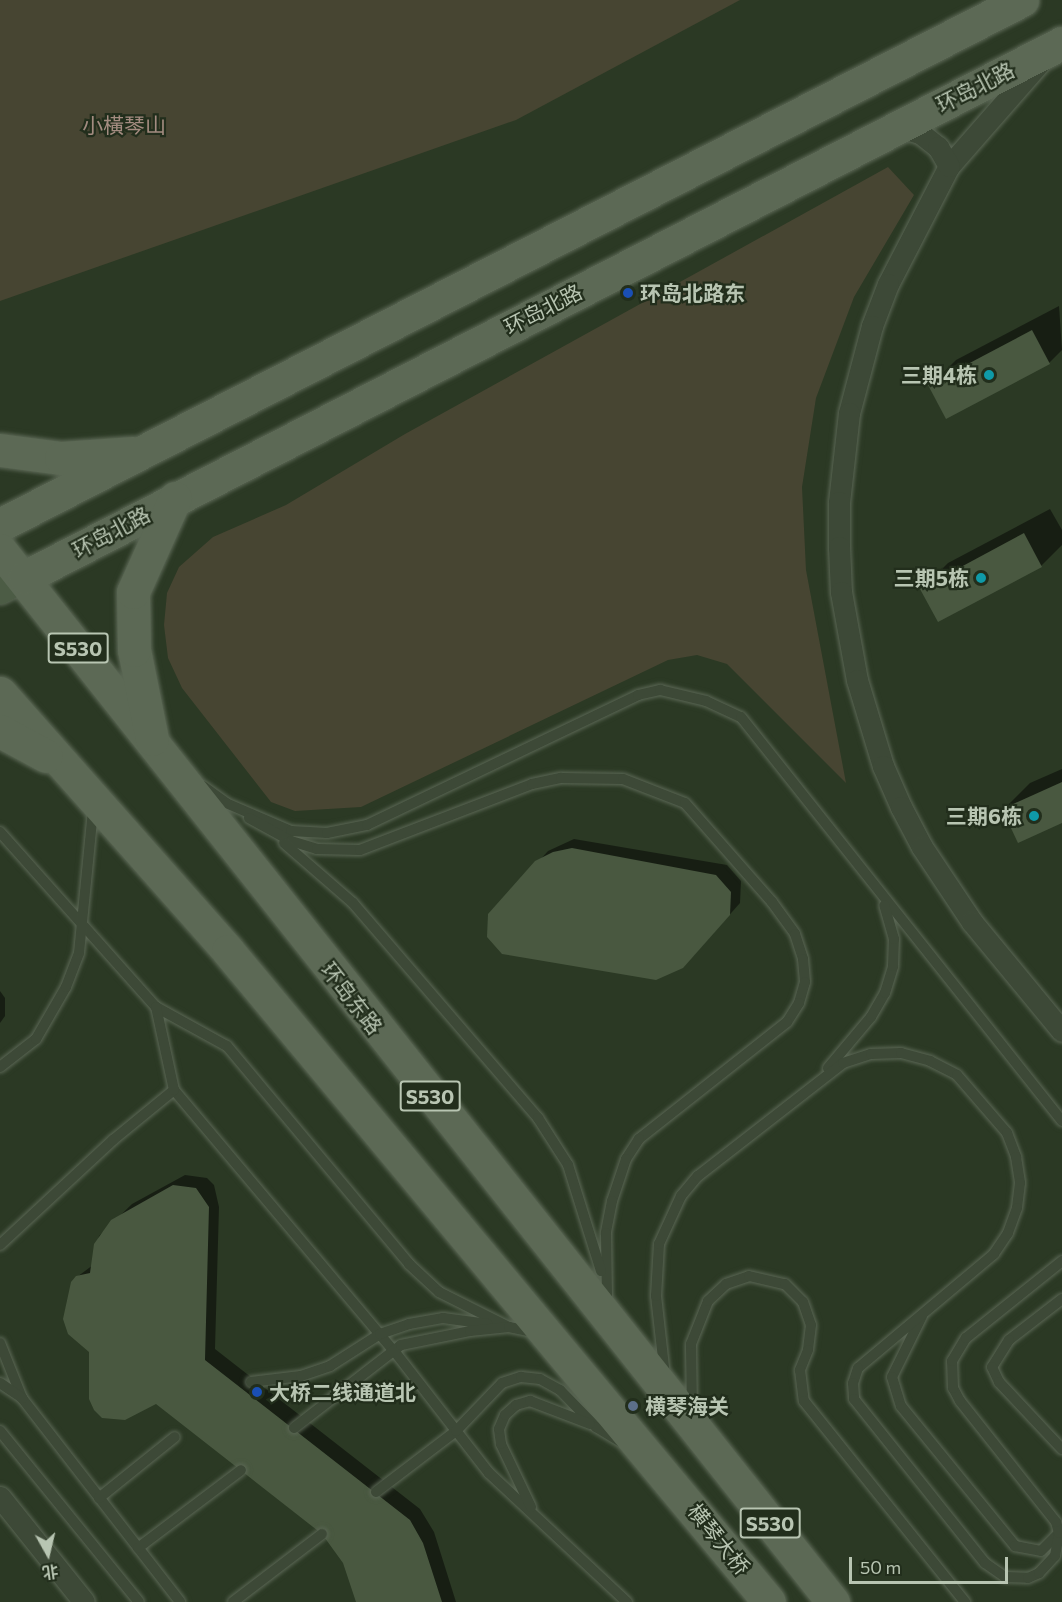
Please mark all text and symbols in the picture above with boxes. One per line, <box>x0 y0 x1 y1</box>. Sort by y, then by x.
street label: 环岛北路 <box>932 57 1018 117</box>
park label: 小橫琴山 <box>82 112 166 138</box>
street label: 环岛北路 <box>500 279 586 339</box>
place label: 环岛北路东 <box>640 280 745 306</box>
marker: 环岛北路东 <box>621 286 635 300</box>
place label: 三期4栋 <box>901 362 977 388</box>
marker: 三期4栋 <box>982 368 996 382</box>
street label: 环岛北路 <box>68 501 154 563</box>
place label: 三期5栋 <box>894 565 969 591</box>
marker: 三期5栋 <box>974 571 988 585</box>
road number: S530 <box>46 631 110 665</box>
place label: 三期6栋 <box>946 803 1022 829</box>
marker: 三期6栋 <box>1027 809 1041 823</box>
street label: 环岛东路 <box>316 957 388 1039</box>
road number: S530 <box>398 1079 462 1113</box>
place label: 大桥二线通道北 <box>269 1379 416 1405</box>
marker: 大桥二线通道北 <box>250 1385 264 1399</box>
place label: 横琴海关 <box>645 1393 729 1419</box>
marker: 横琴海关 <box>626 1399 640 1413</box>
street label: 横琴大桥 <box>683 1498 755 1580</box>
road number: S530 <box>738 1506 802 1540</box>
north arrow <box>18 1524 78 1584</box>
scale bar <box>852 1545 1011 1583</box>
text: 50 m <box>860 1556 901 1578</box>
text: 北 <box>41 1562 60 1583</box>

